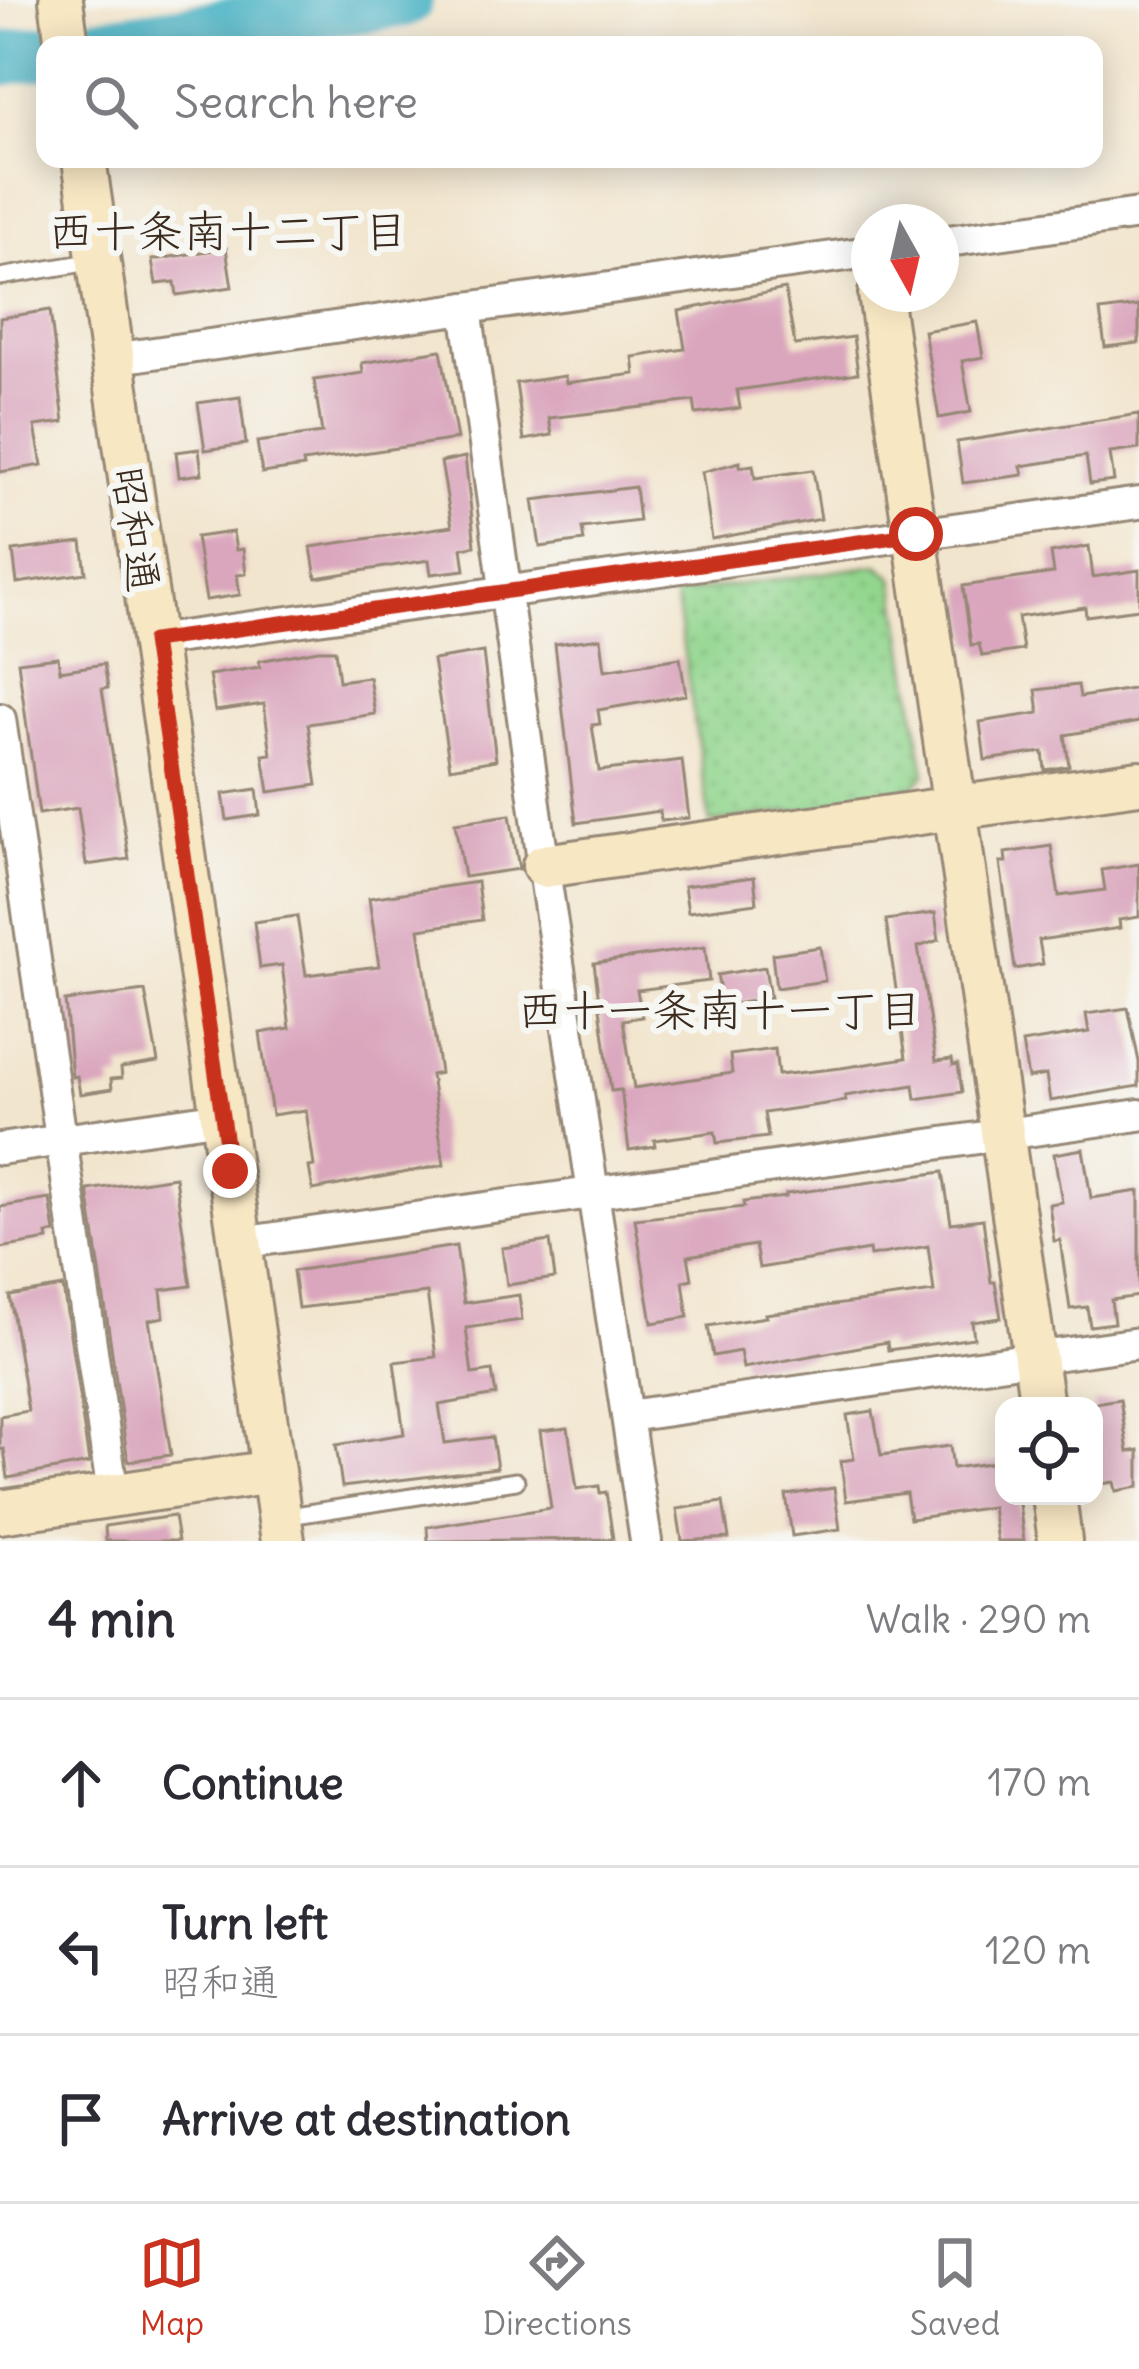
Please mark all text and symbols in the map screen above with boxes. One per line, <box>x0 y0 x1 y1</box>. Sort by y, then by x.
search box <box>36 36 1103 168</box>
icon: search <box>78 69 144 135</box>
text: Search here <box>174 74 418 130</box>
district label: 西十条南十二丁目 <box>48 203 408 259</box>
north arrow <box>851 204 959 312</box>
street label: 昭和通 <box>101 463 171 595</box>
route start <box>889 507 943 561</box>
district label: 西十一条南十一丁目 <box>517 982 923 1038</box>
route end <box>203 1144 257 1198</box>
map controls <box>995 1397 1103 1505</box>
button: locate <box>995 1397 1103 1505</box>
text: 4 min <box>48 1587 175 1651</box>
text: Walk · 290 m <box>866 1595 1091 1644</box>
icon: ahead <box>48 1750 114 1816</box>
text: Continue <box>162 1755 344 1811</box>
text: 170 m <box>987 1758 1091 1807</box>
text: Turn left <box>162 1895 328 1951</box>
icon: left <box>48 1918 114 1984</box>
text: 120 m <box>985 1926 1091 1975</box>
text: 昭和通 <box>162 1958 279 2007</box>
icon: arrive <box>48 2086 114 2152</box>
text: Arrive at destination <box>162 2091 571 2147</box>
tab: Map <box>139 2230 205 2344</box>
tab: Directions <box>483 2230 632 2344</box>
tab: Saved <box>910 2230 1000 2344</box>

